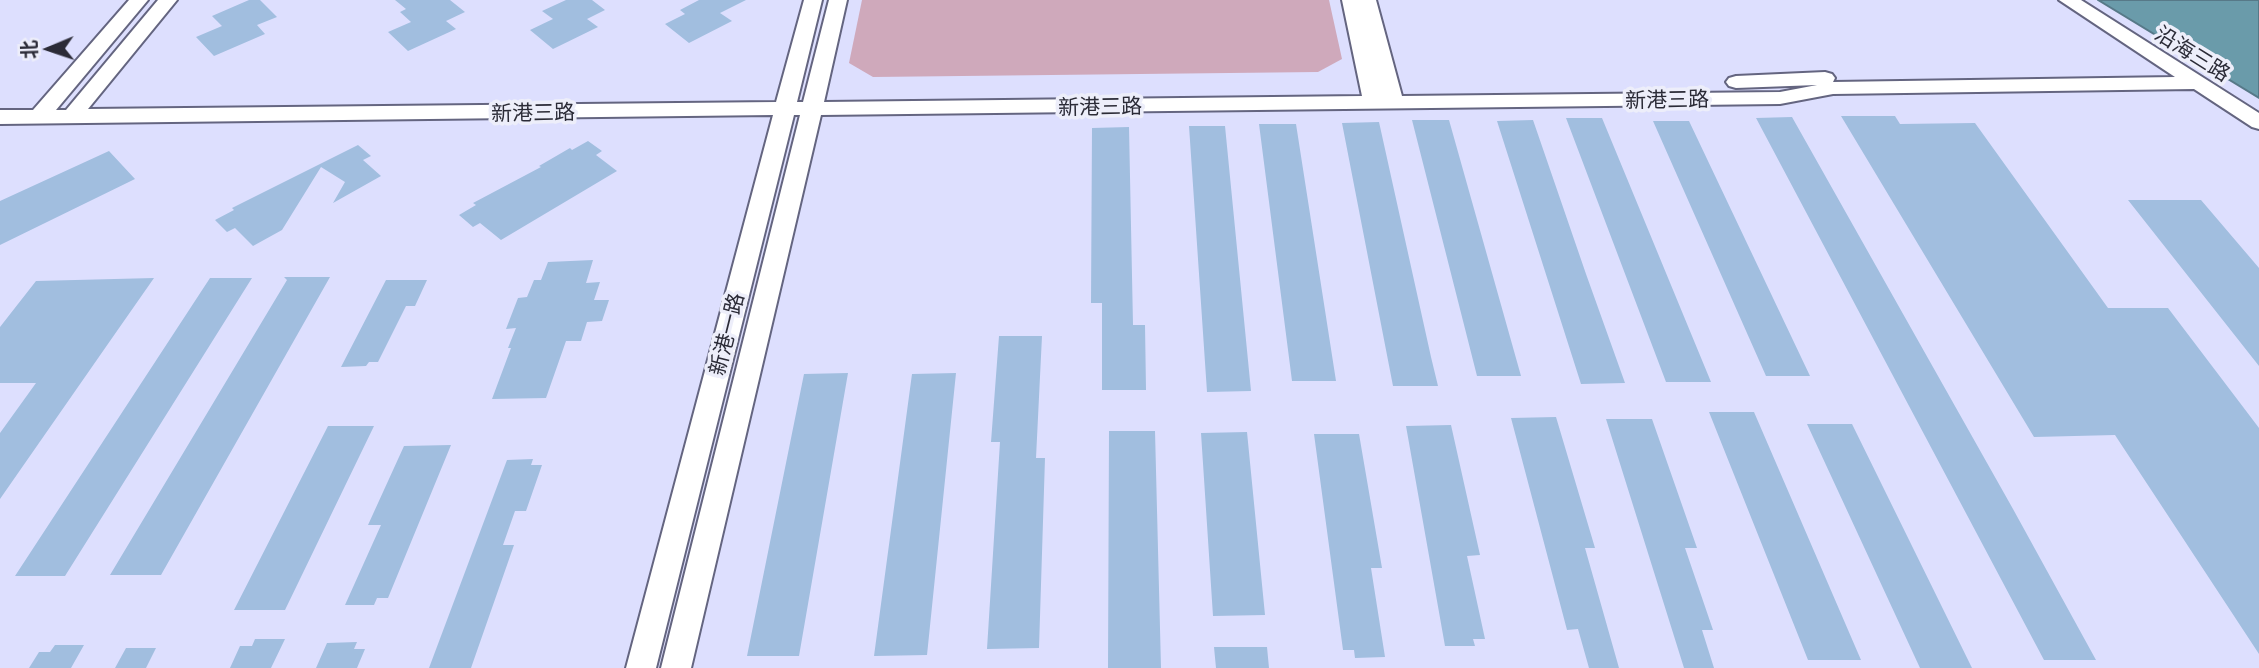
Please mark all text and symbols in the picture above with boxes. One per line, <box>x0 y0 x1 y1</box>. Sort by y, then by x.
north arrow <box>14 14 84 84</box>
street label: 沿海三路 <box>2151 20 2235 86</box>
text: 北 <box>14 40 41 60</box>
street label: 新港三路 <box>1625 86 1709 112</box>
street label: 新港三路 <box>1058 93 1142 119</box>
street label: 新港三路 <box>491 99 575 125</box>
street label: 新港一路 <box>704 290 748 378</box>

